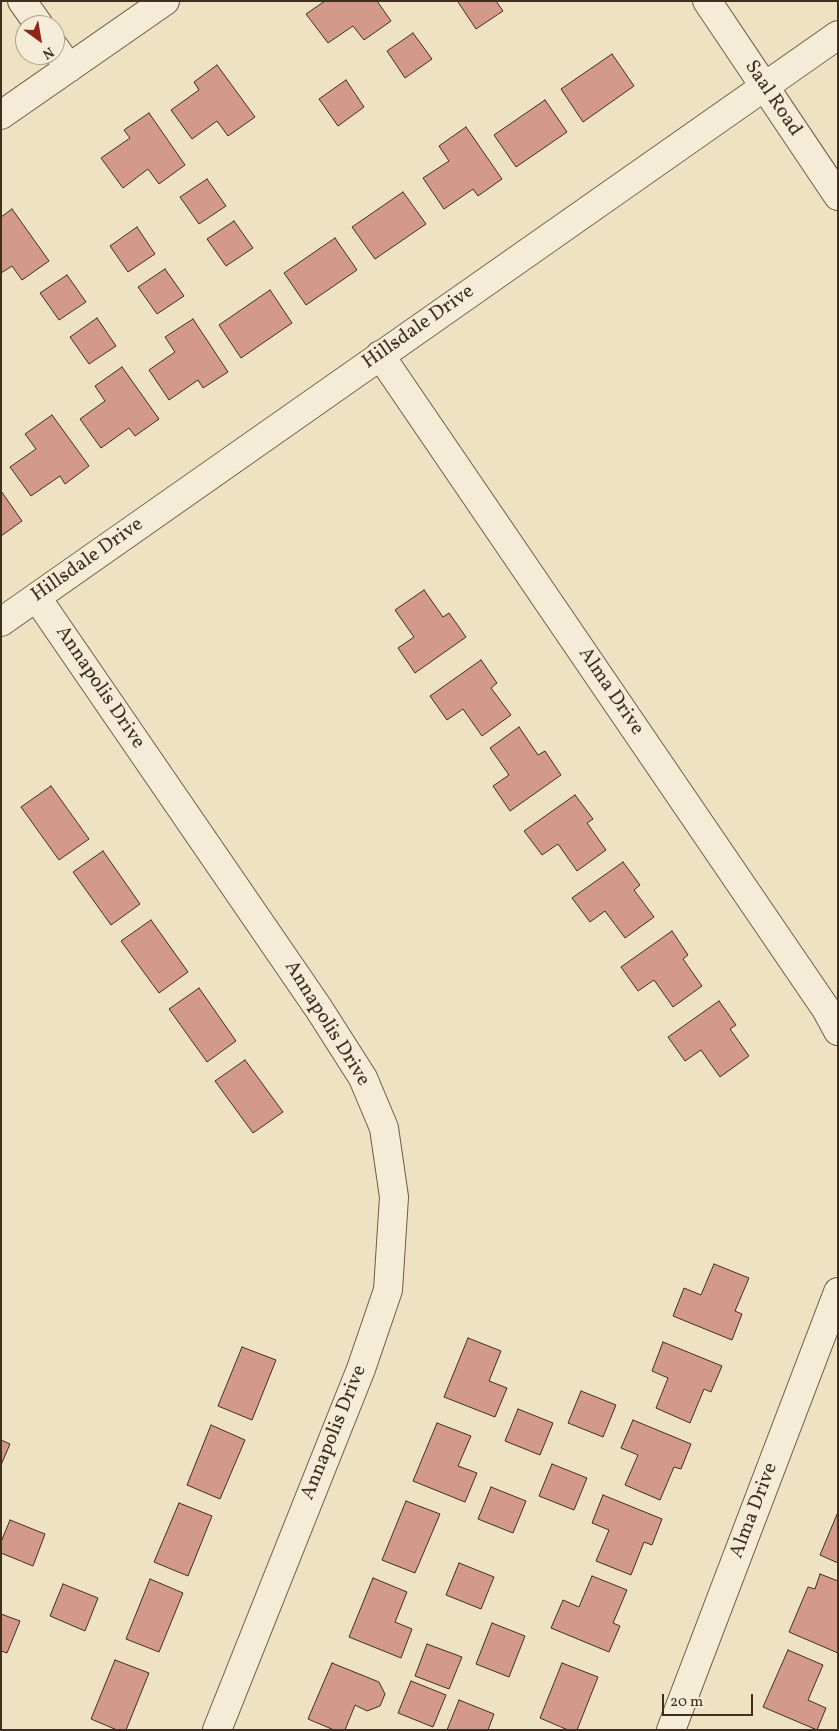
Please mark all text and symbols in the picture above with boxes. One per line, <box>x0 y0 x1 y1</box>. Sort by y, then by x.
north arrow <box>15 15 65 65</box>
text: N <box>38 42 57 63</box>
street label: Saal Road <box>738 57 806 141</box>
street label: Hillsdale Drive <box>358 281 480 375</box>
street label: Hillsdale Drive <box>27 514 149 608</box>
street label: Annapolis Drive <box>49 622 149 754</box>
street label: Alma Drive <box>572 644 648 740</box>
street label: Annapolis Drive <box>278 957 374 1091</box>
street label: Annapolis Drive <box>297 1362 373 1504</box>
street label: Alma Drive <box>726 1460 784 1562</box>
scale bar <box>664 1684 755 1716</box>
text: 20 m <box>670 1692 703 1713</box>

